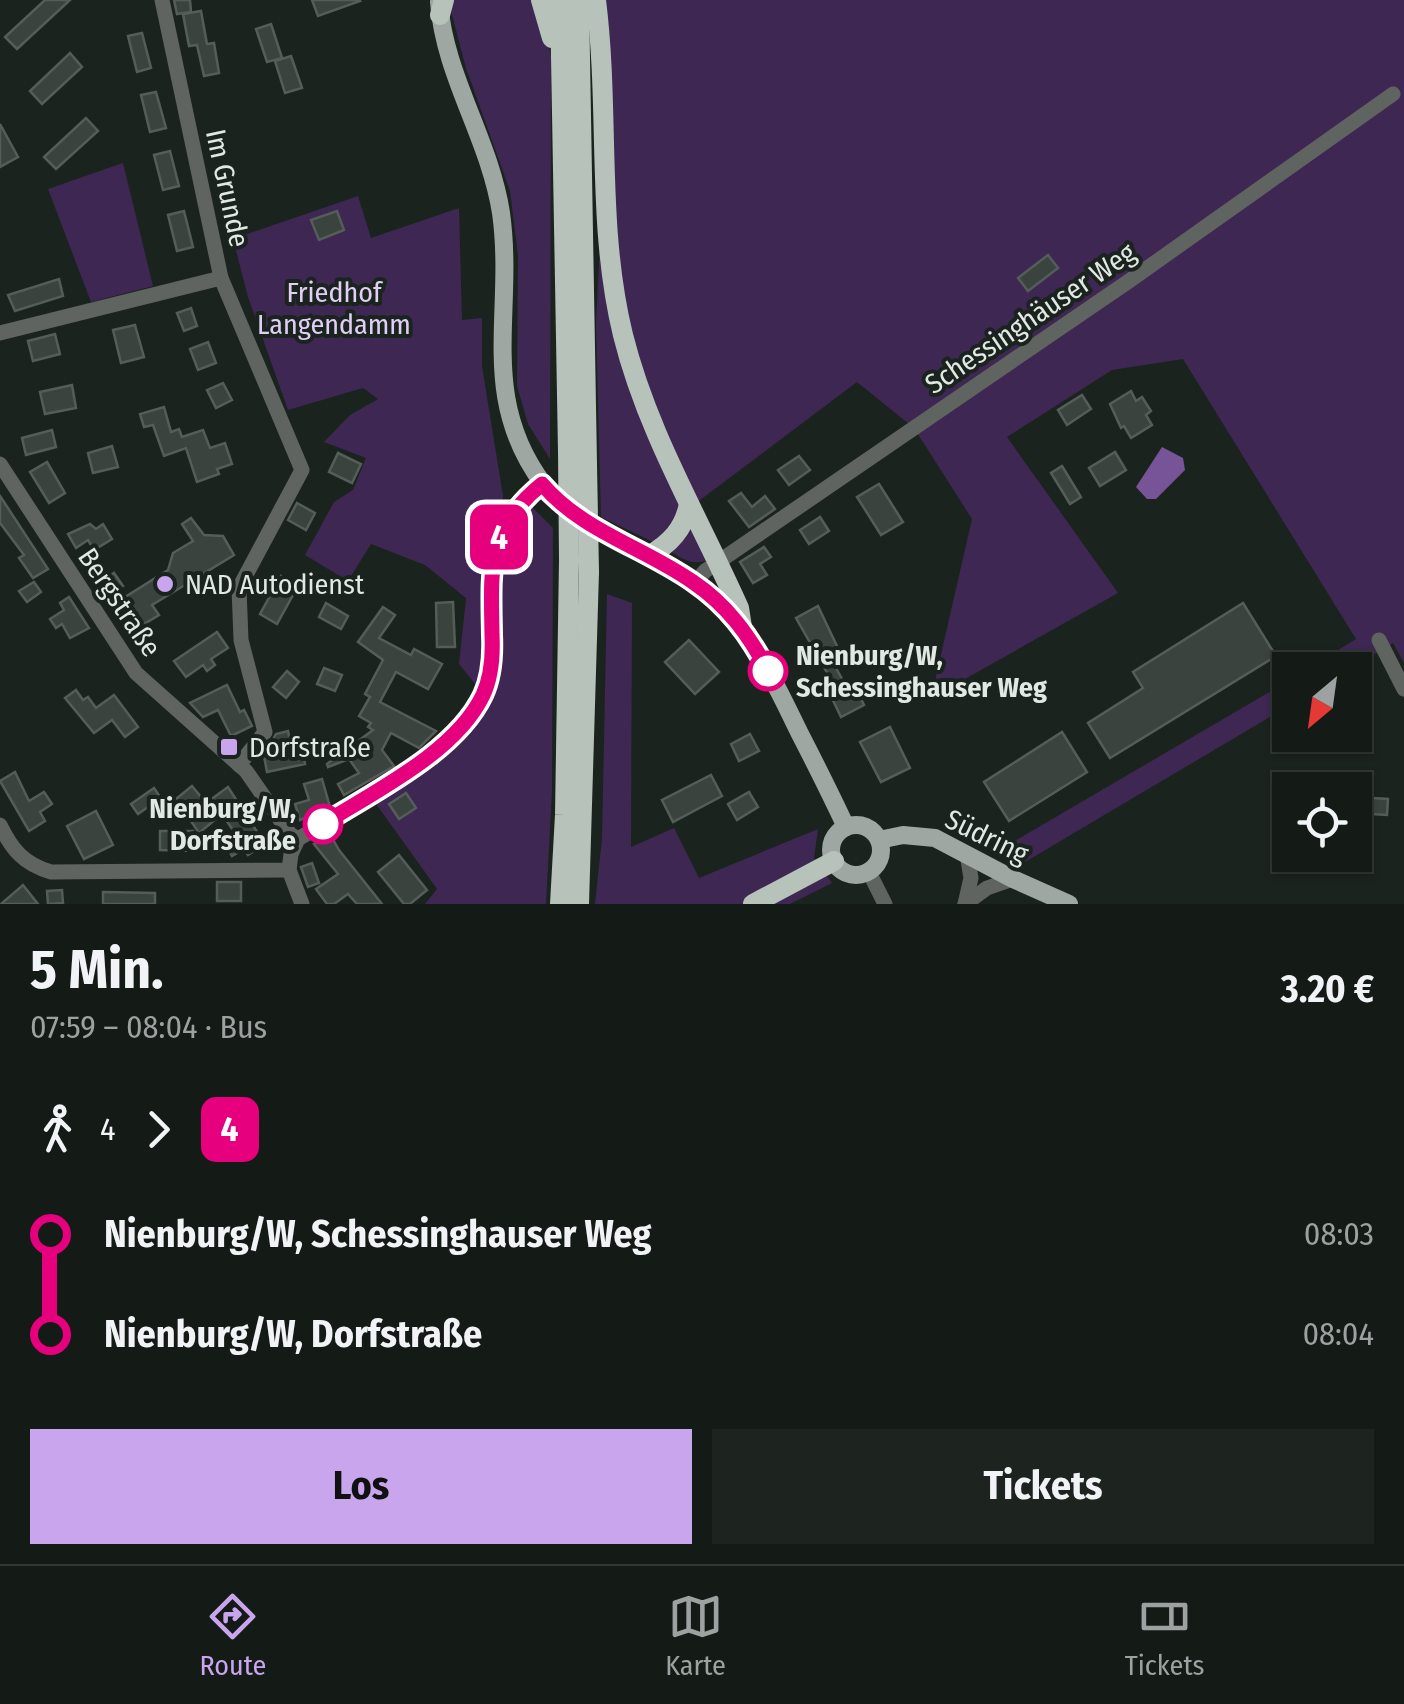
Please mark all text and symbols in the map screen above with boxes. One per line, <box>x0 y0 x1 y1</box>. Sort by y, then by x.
street label: Im Grunde <box>199 126 256 250</box>
street label: Schessinghäuser Weg <box>919 235 1142 401</box>
park label: Friedhof Langendamm <box>257 276 411 341</box>
line badge: 4 <box>466 504 532 570</box>
text: 4 <box>490 516 508 558</box>
street label: Bergstraße <box>71 542 168 663</box>
place label: NAD Autodienst <box>185 568 365 601</box>
marker: NAD Autodienst <box>154 573 176 595</box>
place label: Nienburg/W, Schessinghauser Weg <box>796 639 1047 704</box>
marker: Nienburg/W, Schessinghauser Weg <box>749 652 787 690</box>
north arrow <box>1272 652 1372 752</box>
map controls <box>1272 652 1372 872</box>
place label: Dorfstraße <box>249 731 371 764</box>
marker: Dorfstraße <box>218 736 240 758</box>
button: locate <box>1272 772 1372 872</box>
place label: Nienburg/W, Dorfstraße <box>149 792 296 857</box>
street label: Südring <box>940 802 1034 871</box>
marker: Nienburg/W, Dorfstraße <box>304 805 342 843</box>
text: 5 Min. <box>30 937 164 1003</box>
text: 3.20 € <box>1281 966 1374 1012</box>
text: 07:59 – 08:04 · Bus <box>30 1008 267 1046</box>
icon: walk <box>30 1102 85 1157</box>
icon: forward <box>131 1102 186 1157</box>
text: 4 <box>221 1108 239 1150</box>
text: 4 <box>100 1110 116 1148</box>
text: Nienburg/W, Schessinghauser Weg <box>104 1211 652 1257</box>
text: 08:03 <box>1304 1215 1374 1253</box>
text: Nienburg/W, Dorfstraße <box>104 1311 482 1357</box>
text: 08:04 <box>1302 1315 1374 1353</box>
button: Los <box>30 1429 692 1544</box>
button: Tickets <box>712 1429 1374 1544</box>
tab: Route <box>199 1589 266 1682</box>
tab: Karte <box>665 1589 726 1682</box>
tab: Tickets <box>1125 1589 1205 1682</box>

